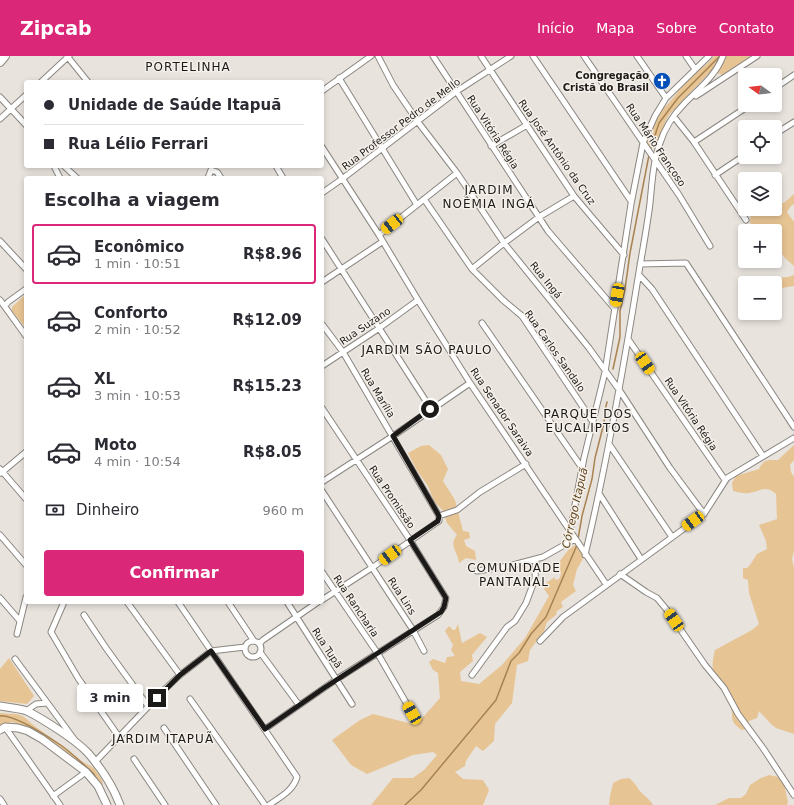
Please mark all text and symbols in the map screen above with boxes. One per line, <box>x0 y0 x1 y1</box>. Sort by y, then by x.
text: Zipcab <box>20 17 92 39</box>
text: Início <box>537 20 574 36</box>
text: Mapa <box>596 20 634 36</box>
text: Sobre <box>656 20 697 36</box>
text: Contato <box>719 20 774 36</box>
district label: PORTELINHA <box>145 60 231 74</box>
north arrow <box>738 68 782 112</box>
map controls <box>738 68 782 320</box>
place label: Congregação Cristã do Brasil <box>563 70 649 93</box>
church icon: Congregação Cristã do Brasil <box>652 71 672 91</box>
street label: Rua Professor Pedro de Mello <box>340 76 462 172</box>
street label: Rua Vitória Régia <box>465 93 521 171</box>
text: Unidade de Saúde Itapuã <box>68 96 281 114</box>
street label: Rua José Antônio da Cruz <box>516 97 598 207</box>
street label: Rua Mário Françoso <box>624 101 688 189</box>
button: locate <box>738 120 782 164</box>
text: Rua Lélio Ferrari <box>68 135 208 153</box>
button: layers <box>738 172 782 216</box>
district label: JARDIM NOÊMIA INGÁ <box>443 183 535 211</box>
text: Escolha a viagem <box>44 189 220 210</box>
car <box>379 212 405 236</box>
button: + <box>738 224 782 268</box>
icon: car <box>46 236 82 272</box>
text: Econômico <box>94 238 184 256</box>
text: R$8.96 <box>243 245 302 263</box>
text: 1 min · 10:51 <box>94 256 181 271</box>
street label: Rua Ingá <box>528 259 564 301</box>
button: − <box>738 276 782 320</box>
car <box>609 282 625 308</box>
icon: car <box>46 302 82 338</box>
text: Conforto <box>94 304 168 322</box>
street label: Rua Suzano <box>338 305 392 347</box>
street label: Rua Carlos Sandalo <box>523 308 587 394</box>
text: R$12.09 <box>233 311 302 329</box>
text: 2 min · 10:52 <box>94 322 181 337</box>
district label: JARDIM SÃO PAULO <box>360 342 493 357</box>
car <box>633 350 657 376</box>
street label: Rua Marília <box>359 366 397 420</box>
street label: Rua Senador Saraiva <box>468 366 536 458</box>
icon: car <box>46 368 82 404</box>
text: XL <box>94 370 115 388</box>
street label: Rua Vitória Régia <box>662 375 720 453</box>
text: R$15.23 <box>233 377 302 395</box>
text: 3 min · 10:53 <box>94 388 181 403</box>
route start <box>421 400 439 418</box>
district label: PARQUE DOS EUCALIPTOS <box>544 407 632 435</box>
icon: car <box>46 434 82 470</box>
text: Moto <box>94 436 137 454</box>
text: R$8.05 <box>243 443 302 461</box>
text: 4 min · 10:54 <box>94 454 181 469</box>
street label: Rua Promissão <box>367 464 417 530</box>
water label: Córrego Itapuã <box>559 466 591 550</box>
icon: cash <box>44 499 66 521</box>
text: Dinheiro <box>76 501 139 519</box>
text: 960 m <box>262 503 304 518</box>
car <box>680 509 706 533</box>
car <box>377 543 403 567</box>
button: Confirmar <box>44 550 304 596</box>
district label: COMUNIDADE PANTANAL <box>467 561 561 589</box>
street label: Rua Rancharia <box>331 573 381 639</box>
street label: Rua Lins <box>386 575 418 617</box>
car <box>662 607 686 633</box>
street label: Rua Tupã <box>310 626 344 670</box>
callout: 3 min <box>77 684 143 712</box>
route end <box>148 689 166 707</box>
text: 3 min <box>90 690 130 705</box>
car <box>401 700 423 726</box>
district label: JARDIM ITAPUÃ <box>111 731 214 746</box>

